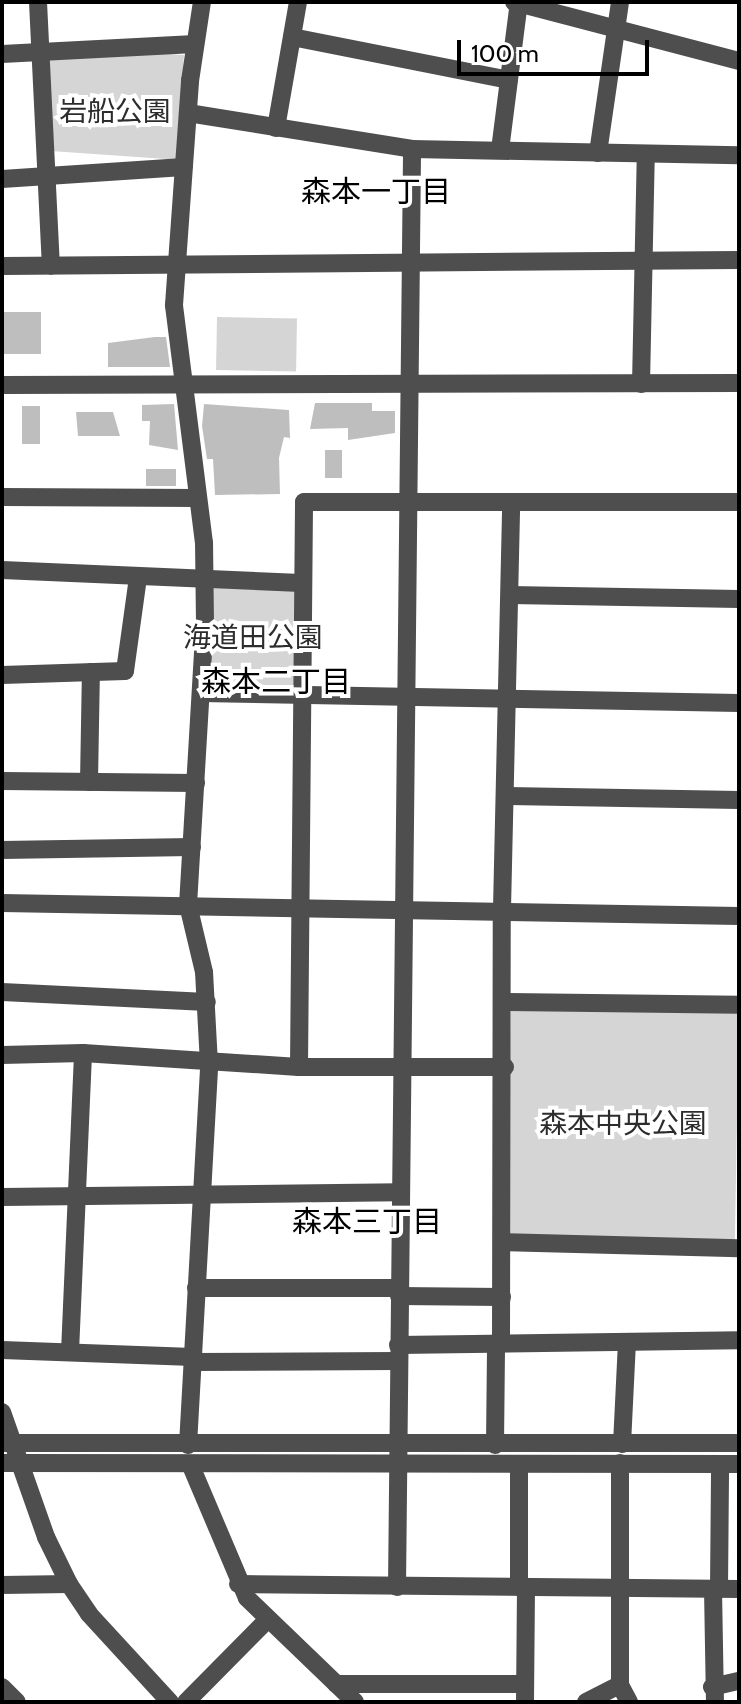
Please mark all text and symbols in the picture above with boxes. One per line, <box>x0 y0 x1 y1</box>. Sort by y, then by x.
scale bar <box>461 24 653 74</box>
text: 100 m <box>471 39 539 68</box>
park label: 岩船公園 <box>59 94 171 128</box>
district label: 森本一丁目 <box>301 174 451 210</box>
park label: 海道田公園 <box>183 620 323 654</box>
district label: 森本二丁目 <box>201 664 351 700</box>
park label: 森本中央公園 <box>539 1106 707 1140</box>
district label: 森本三丁目 <box>292 1204 442 1240</box>

